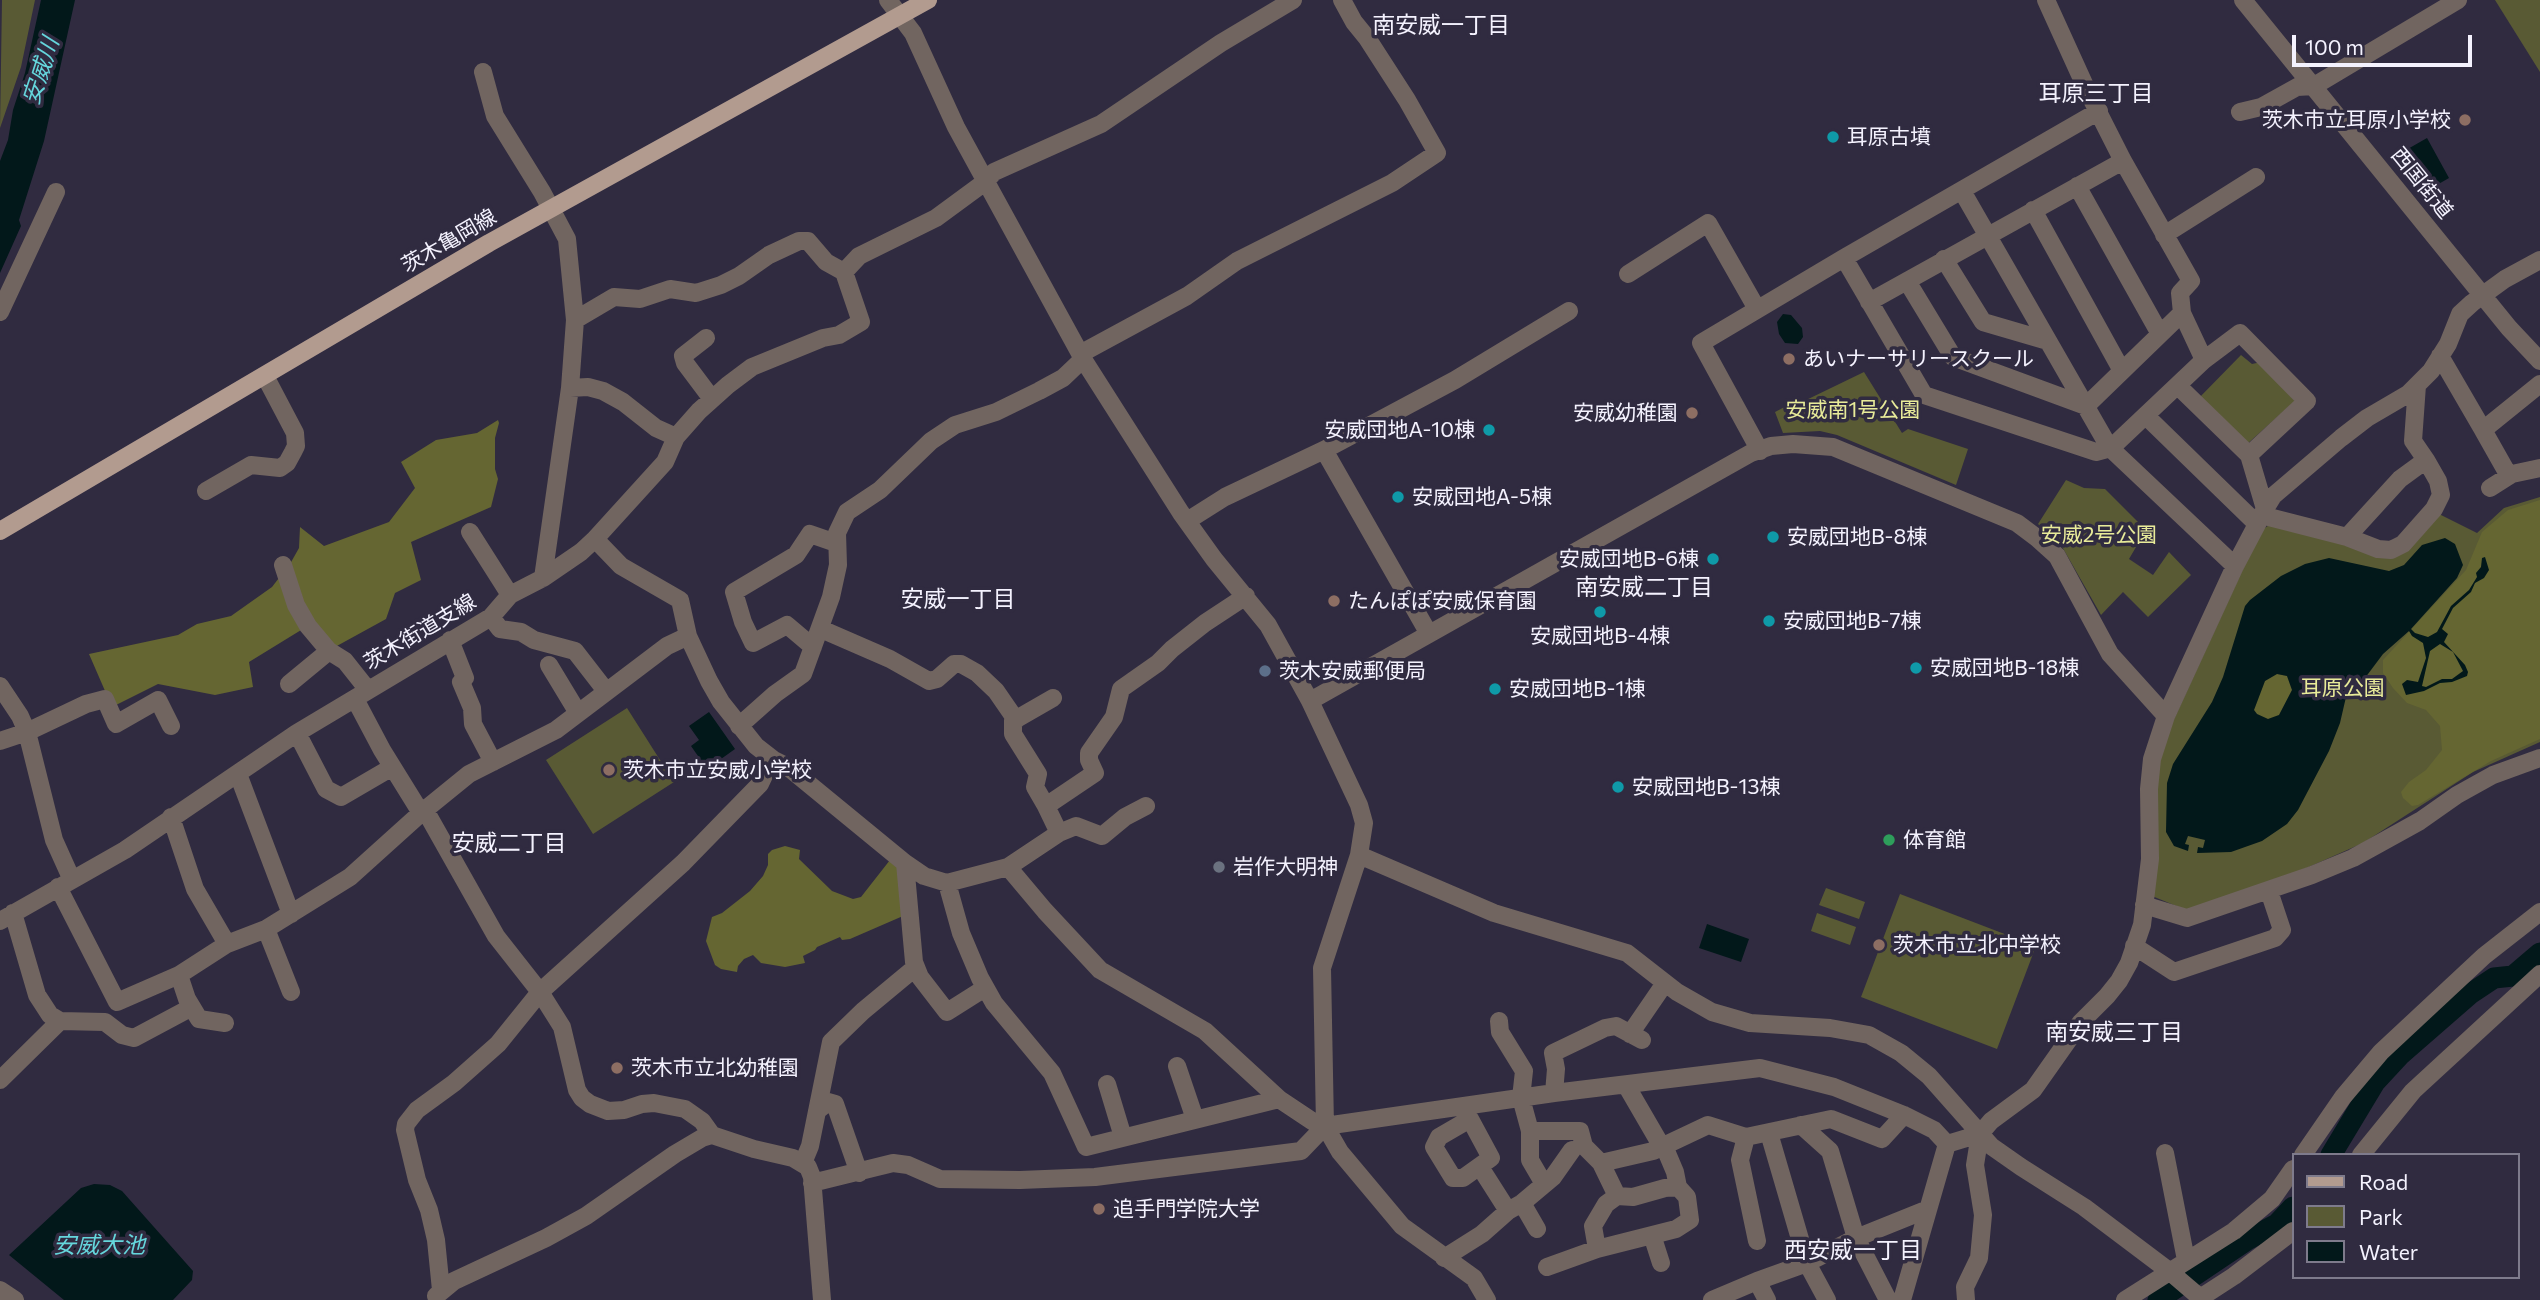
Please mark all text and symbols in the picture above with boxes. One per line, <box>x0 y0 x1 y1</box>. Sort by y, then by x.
district label: 南安威一丁目 <box>1372 11 1510 39</box>
scale bar <box>2295 21 2475 65</box>
water label: 安威川 <box>17 34 65 108</box>
text: 100 m <box>2305 34 2364 59</box>
district label: 耳原三丁目 <box>2039 79 2153 107</box>
place label: 茨木市立耳原小学校 <box>2262 107 2451 133</box>
marker: 茨木市立耳原小学校 <box>2457 112 2473 128</box>
place label: 耳原古墳 <box>1847 124 1931 150</box>
marker: 耳原古墳 <box>1825 129 1841 145</box>
street label: 西国街道 <box>2386 142 2458 224</box>
street label: 茨木亀岡線 <box>397 204 501 278</box>
place label: あいナーサリースクール <box>1803 346 2034 372</box>
marker: あいナーサリースクール <box>1781 351 1797 367</box>
park label: 安威南1号公園 <box>1786 397 1920 423</box>
place label: 安威幼稚園 <box>1573 400 1678 426</box>
marker: 安威幼稚園 <box>1684 405 1700 421</box>
place label: 安威団地A-10棟 <box>1324 417 1475 443</box>
marker: 安威団地A-10棟 <box>1481 422 1497 438</box>
place label: 安威団地A-5棟 <box>1412 484 1552 510</box>
marker: 安威団地A-5棟 <box>1390 489 1406 505</box>
park label: 安威2号公園 <box>2041 522 2157 548</box>
place label: 安威団地B-8棟 <box>1787 524 1927 550</box>
marker: 安威団地B-8棟 <box>1765 529 1781 545</box>
place label: 安威団地B-6棟 <box>1559 546 1699 572</box>
marker: 安威団地B-6棟 <box>1705 551 1721 567</box>
district label: 南安威二丁目 <box>1575 573 1713 601</box>
district label: 安威一丁目 <box>901 585 1015 613</box>
place label: たんぽぽ安威保育園 <box>1348 588 1537 614</box>
street label: 茨木街道支線 <box>360 589 480 675</box>
marker: たんぽぽ安威保育園 <box>1326 593 1342 609</box>
marker: 安威団地B-4棟 <box>1592 604 1608 620</box>
place label: 安威団地B-7棟 <box>1783 608 1922 634</box>
marker: 安威団地B-7棟 <box>1761 613 1777 629</box>
place label: 安威団地B-4棟 <box>1530 623 1670 649</box>
place label: 安威団地B-18棟 <box>1930 655 2079 681</box>
place label: 茨木安威郵便局 <box>1279 658 1426 684</box>
marker: 安威団地B-18棟 <box>1908 660 1924 676</box>
marker: 茨木安威郵便局 <box>1257 663 1273 679</box>
park label: 耳原公園 <box>2301 675 2385 701</box>
place label: 安威団地B-1棟 <box>1509 676 1645 702</box>
marker: 安威団地B-1棟 <box>1487 681 1503 697</box>
place label: 茨木市立安威小学校 <box>623 757 812 783</box>
marker: 茨木市立安威小学校 <box>601 762 617 778</box>
place label: 安威団地B-13棟 <box>1632 774 1780 800</box>
marker: 安威団地B-13棟 <box>1610 779 1626 795</box>
place label: 体育館 <box>1903 827 1966 853</box>
district label: 安威二丁目 <box>452 829 566 857</box>
marker: 体育館 <box>1881 832 1897 848</box>
place label: 岩作大明神 <box>1233 854 1338 880</box>
marker: 岩作大明神 <box>1211 859 1227 875</box>
place label: 茨木市立北中学校 <box>1893 932 2061 958</box>
marker: 茨木市立北中学校 <box>1871 937 1887 953</box>
district label: 南安威三丁目 <box>2045 1018 2183 1046</box>
place label: 茨木市立北幼稚園 <box>631 1055 799 1081</box>
marker: 茨木市立北幼稚園 <box>609 1060 625 1076</box>
legend <box>2292 1153 2519 1279</box>
text: Road <box>2359 1169 2408 1194</box>
place label: 追手門学院大学 <box>1113 1196 1260 1222</box>
marker: 追手門学院大学 <box>1091 1201 1107 1217</box>
text: Park <box>2359 1204 2403 1229</box>
water label: 安威大池 <box>53 1231 145 1259</box>
district label: 西安威一丁目 <box>1784 1236 1922 1264</box>
text: Water <box>2359 1239 2418 1264</box>

